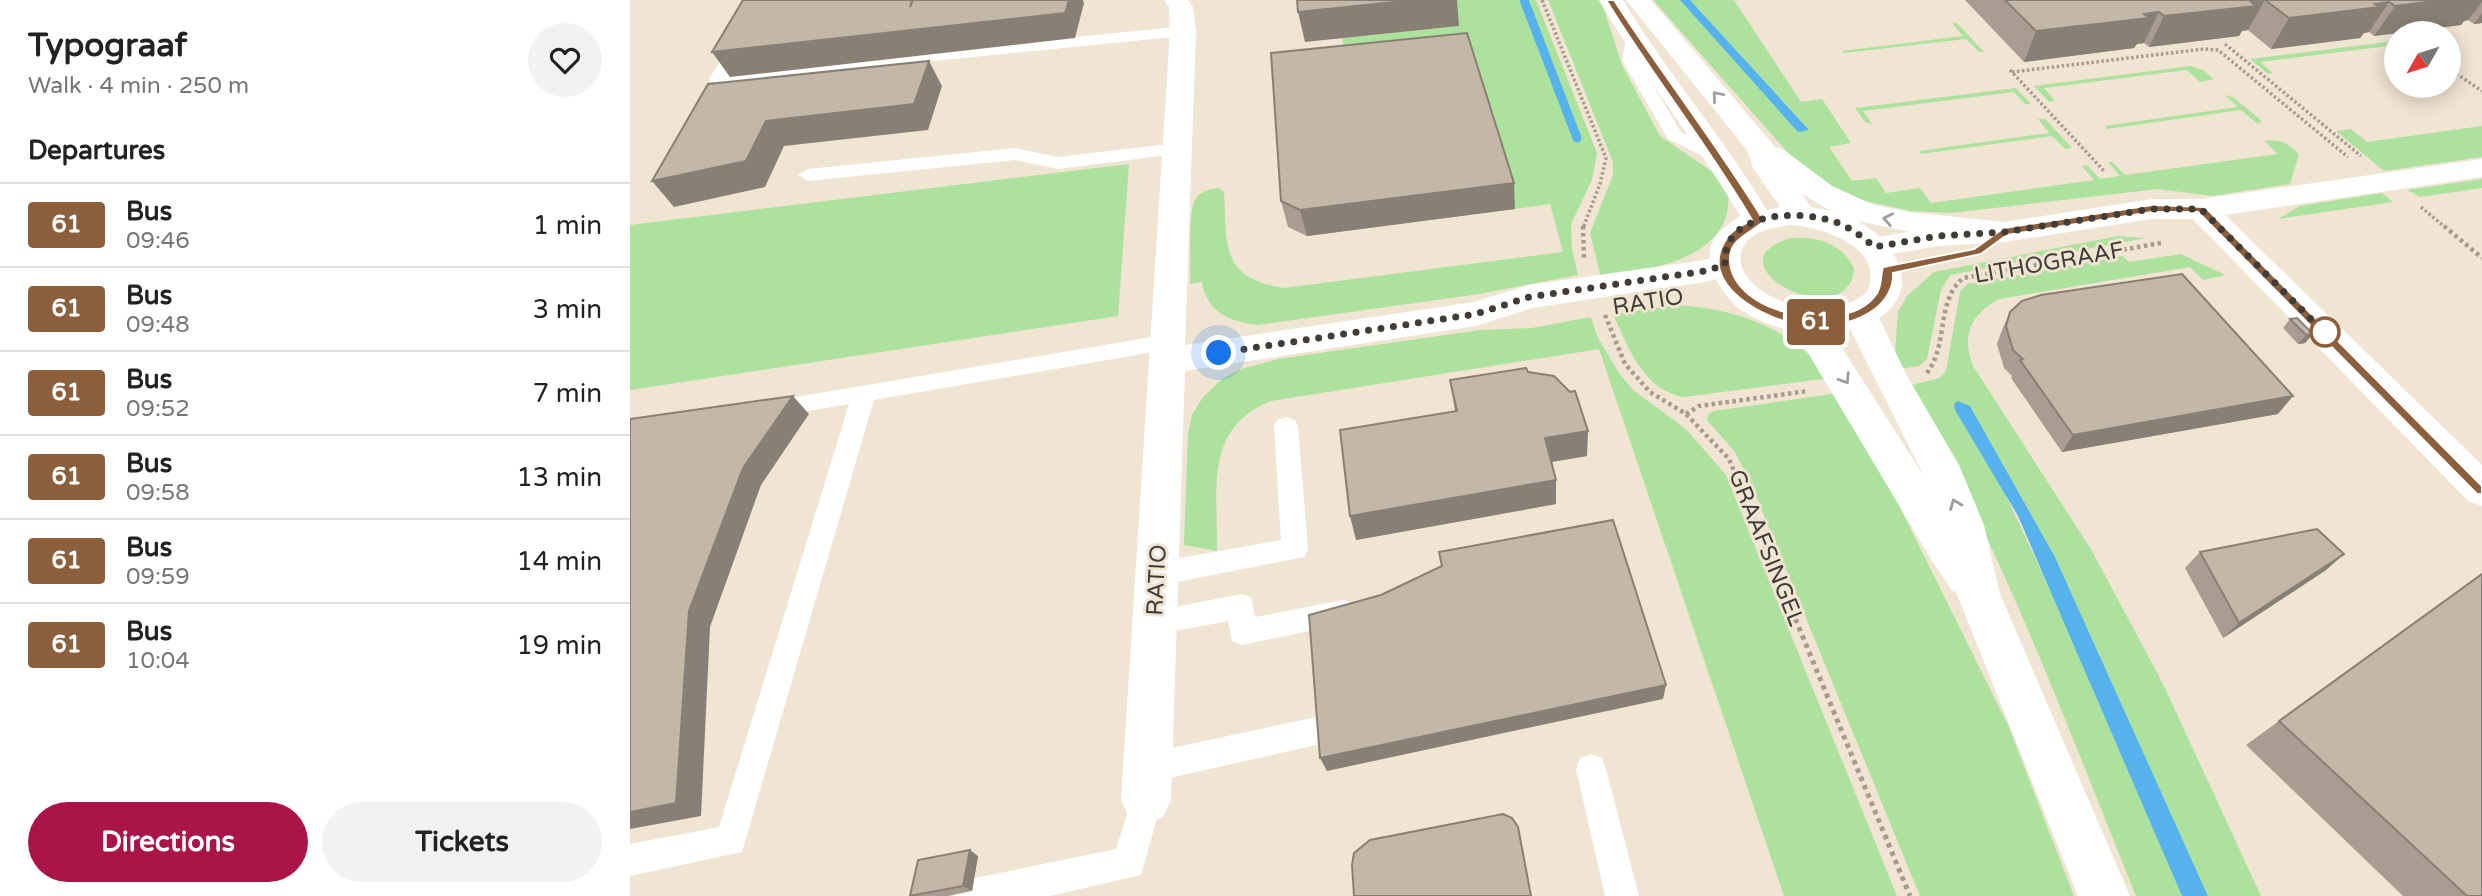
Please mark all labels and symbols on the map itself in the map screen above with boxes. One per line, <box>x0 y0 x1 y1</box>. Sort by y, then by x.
north arrow <box>2384 21 2460 98</box>
one-way arrow <box>1713 91 1725 104</box>
one-way arrow <box>1882 212 1894 227</box>
street label: LITHOGRAAF <box>1972 236 2126 290</box>
street label: RATIO <box>1611 283 1685 321</box>
line badge: 61 <box>1784 299 1848 345</box>
unlabelled marker <box>2310 317 2340 347</box>
your location <box>1201 335 1236 370</box>
one-way arrow <box>1837 371 1850 384</box>
street label: GRAAFSINGEL <box>1722 466 1810 630</box>
one-way arrow <box>1949 499 1963 512</box>
street label: RATIO <box>1141 544 1173 616</box>

